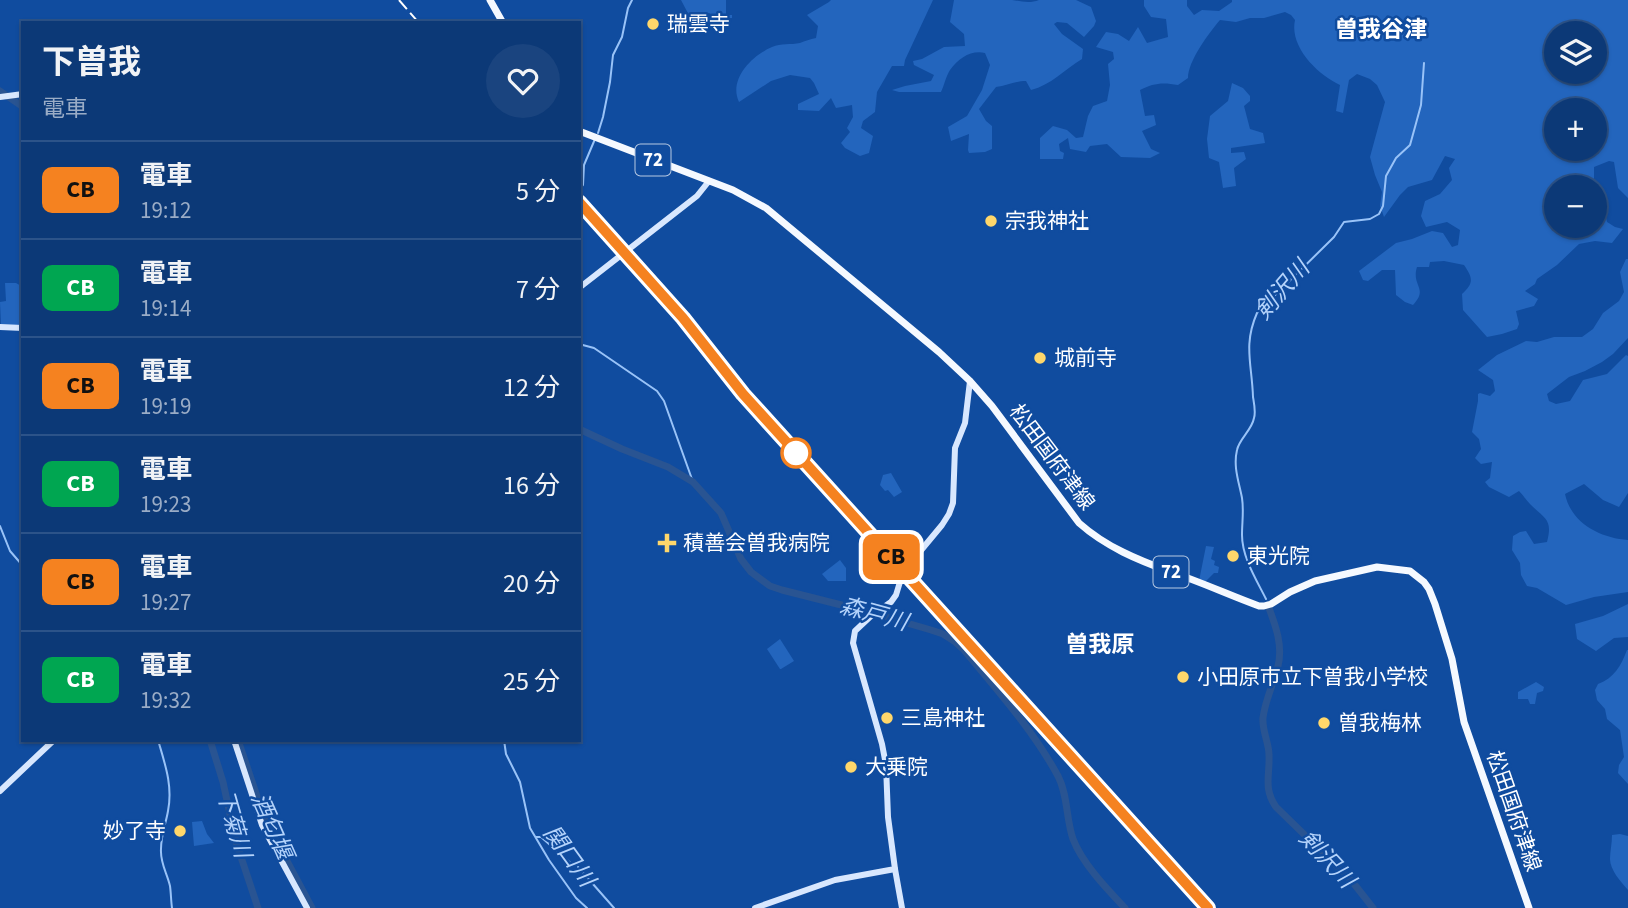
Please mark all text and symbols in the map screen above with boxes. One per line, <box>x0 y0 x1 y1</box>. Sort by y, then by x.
place label: 瑞雲寺 <box>667 9 730 39</box>
district label: 曽我谷津 <box>1335 13 1427 46</box>
marker: 瑞雲寺 <box>645 16 661 32</box>
map controls <box>1544 21 1607 238</box>
button: layers <box>1544 21 1607 84</box>
text: 下曽我 <box>42 39 141 86</box>
button: heart <box>486 44 560 118</box>
text: 電車 <box>42 92 88 125</box>
button: + <box>1544 98 1607 161</box>
road number: 72 <box>636 144 670 176</box>
text: 電車 <box>140 157 192 194</box>
text: CB <box>66 172 95 207</box>
text: 5 分 <box>516 173 560 210</box>
button: − <box>1544 175 1607 238</box>
text: 19:12 <box>140 194 191 227</box>
place label: 宗我神社 <box>1005 206 1089 236</box>
marker: 宗我神社 <box>983 213 999 229</box>
water label: 剣沢川 <box>1247 251 1319 327</box>
text: 電車 <box>140 255 192 292</box>
text: CB <box>66 270 95 305</box>
text: 7 分 <box>516 271 560 308</box>
text: 19:14 <box>140 292 191 325</box>
place label: 城前寺 <box>1054 343 1117 373</box>
marker: 城前寺 <box>1032 350 1048 366</box>
text: 電車 <box>140 353 192 390</box>
text: CB <box>66 368 95 403</box>
text: 12 分 <box>503 369 560 406</box>
text: 19:19 <box>140 390 191 423</box>
street label: 松田国府津線 <box>1002 398 1102 516</box>
unlabelled marker <box>781 438 811 468</box>
text: 電車 <box>140 451 192 488</box>
text: CB <box>66 466 95 501</box>
text: 16 分 <box>503 467 560 504</box>
text: 19:23 <box>140 488 191 521</box>
place label: 積善会曽我病院 <box>683 528 830 558</box>
marker: 積善会曽我病院 <box>657 533 677 553</box>
line badge: CB <box>860 534 922 580</box>
text: CB <box>877 539 905 574</box>
place label: 東光院 <box>1247 541 1310 571</box>
marker: 東光院 <box>1225 548 1241 564</box>
text: 電車 <box>140 549 192 586</box>
road number: 72 <box>1154 556 1188 587</box>
text: CB <box>66 564 95 599</box>
text: 20 分 <box>503 565 560 602</box>
text: 19:27 <box>140 586 191 619</box>
water label: 森戸川 <box>836 589 914 640</box>
district label: 曽我原 <box>1066 628 1135 661</box>
text: 電車 <box>140 647 192 684</box>
text: CB <box>66 662 95 697</box>
place label: 小田原市立下曽我小学校 <box>1197 662 1428 692</box>
text: 25 分 <box>503 663 560 700</box>
marker: 小田原市立下曽我小学校 <box>1175 669 1191 685</box>
text: 19:32 <box>140 684 191 717</box>
place label: 三島神社 <box>901 703 985 733</box>
place label: 曽我梅林 <box>1338 708 1422 738</box>
marker: 三島神社 <box>879 710 895 726</box>
marker: 曽我梅林 <box>1316 715 1332 731</box>
street label: 松田国府津線 <box>1479 747 1549 875</box>
place label: 大乗院 <box>865 752 928 782</box>
marker: 大乗院 <box>843 759 859 775</box>
water label: 下菊川 <box>209 786 260 865</box>
water label: 酒匂堰 <box>243 788 303 868</box>
place label: 妙了寺 <box>103 816 166 846</box>
water label: 関口川 <box>535 818 604 896</box>
marker: 妙了寺 <box>172 823 188 839</box>
water label: 剣沢川 <box>1291 823 1365 898</box>

